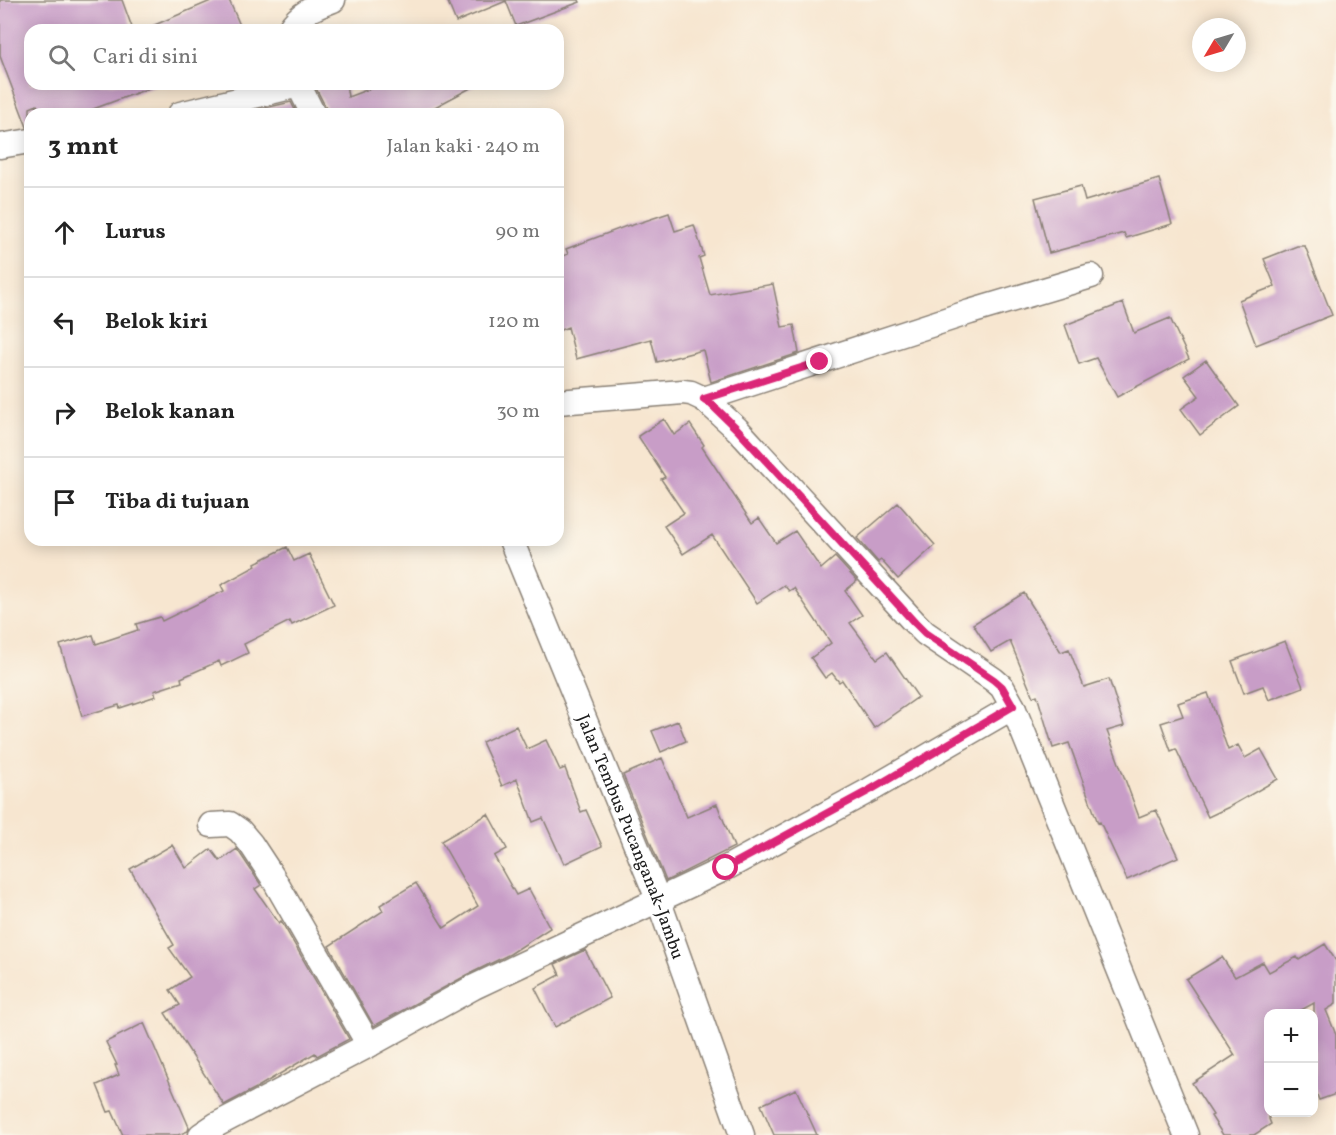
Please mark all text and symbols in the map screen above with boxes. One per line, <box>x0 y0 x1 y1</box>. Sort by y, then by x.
north arrow <box>1192 18 1246 72</box>
search box <box>24 24 564 90</box>
icon: search <box>45 41 78 74</box>
text: Cari di sini <box>93 42 198 73</box>
text: 3 mnt <box>48 129 118 165</box>
text: Jalan kaki · 240 m <box>386 133 540 161</box>
icon: ahead <box>48 216 81 249</box>
text: Lurus <box>105 217 166 248</box>
text: 90 m <box>496 218 540 246</box>
icon: left <box>48 306 81 339</box>
text: Belok kiri <box>105 307 208 338</box>
text: 120 m <box>488 308 540 336</box>
route end <box>806 348 832 374</box>
icon: right <box>48 396 81 429</box>
text: Belok kanan <box>105 397 235 428</box>
text: 30 m <box>496 398 540 426</box>
icon: arrive <box>48 486 81 519</box>
text: Tiba di tujuan <box>105 487 250 518</box>
street label: Jalan Tembus Pucanganak-Jambu <box>570 711 690 963</box>
route start <box>712 854 738 880</box>
map controls <box>1264 1009 1318 1117</box>
button: + <box>1264 1009 1318 1063</box>
button: − <box>1264 1063 1318 1117</box>

